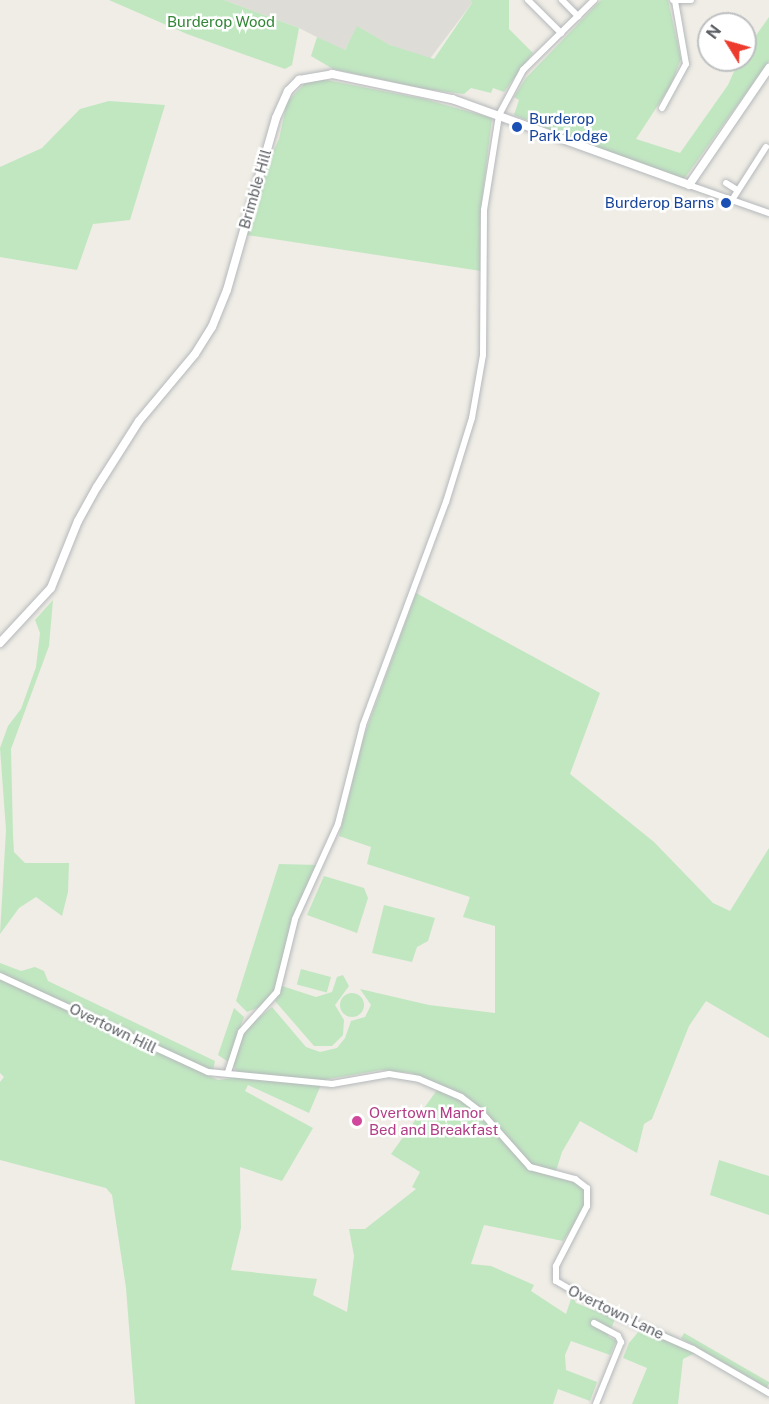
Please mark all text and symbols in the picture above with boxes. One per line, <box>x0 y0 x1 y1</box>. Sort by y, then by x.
north arrow <box>697 12 757 72</box>
park label: Burderop Wood <box>167 13 275 31</box>
text: N <box>702 21 725 43</box>
place label: Burderop Park Lodge <box>529 109 608 144</box>
marker: Burderop Park Lodge <box>510 120 524 134</box>
street label: Brimble Hill <box>235 147 275 231</box>
place label: Burderop Barns <box>605 194 714 212</box>
marker: Burderop Barns <box>719 196 733 210</box>
street label: Overtown Hill <box>66 999 160 1057</box>
place label: Overtown Manor Bed and Breakfast <box>369 1103 498 1138</box>
marker: Overtown Manor Bed and Breakfast <box>350 1114 364 1128</box>
street label: Overtown Lane <box>565 1281 667 1343</box>

